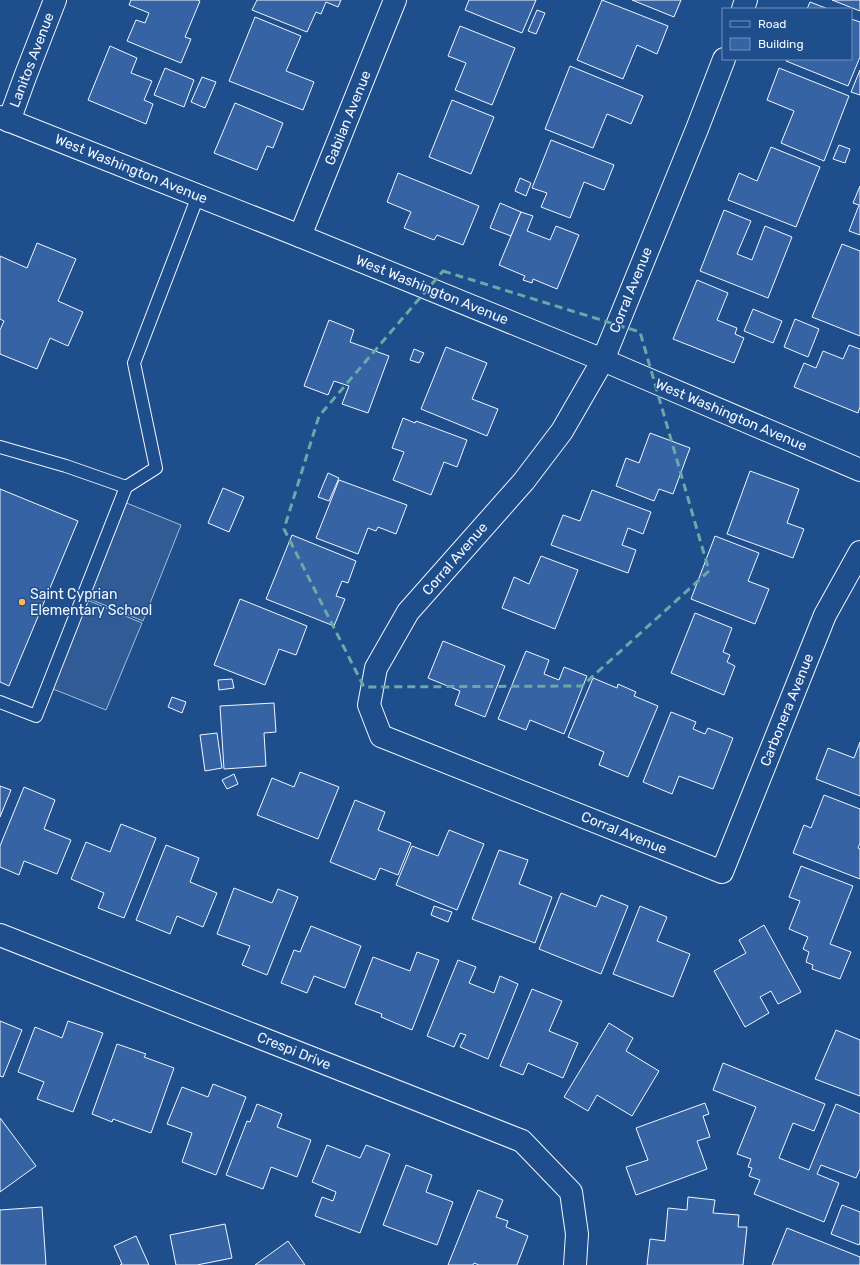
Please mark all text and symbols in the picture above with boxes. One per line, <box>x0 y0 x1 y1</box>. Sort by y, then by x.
legend <box>722 8 852 60</box>
street label: Lanitos Avenue <box>6 10 58 110</box>
text: Road <box>758 17 786 31</box>
text: Building <box>758 37 804 51</box>
street label: Gabilan Avenue <box>321 68 375 168</box>
street label: West Washington Avenue <box>52 131 210 208</box>
street label: Corral Avenue <box>606 244 656 335</box>
street label: West Washington Avenue <box>353 252 511 329</box>
street label: West Washington Avenue <box>653 375 810 455</box>
street label: Corral Avenue <box>419 519 491 599</box>
place label: Saint Cyprian Elementary School <box>30 586 152 619</box>
marker: Saint Cyprian Elementary School <box>17 597 27 607</box>
street label: Carbonera Avenue <box>757 651 817 769</box>
street label: Corral Avenue <box>579 808 670 858</box>
street label: Crespi Drive <box>254 1028 334 1074</box>

